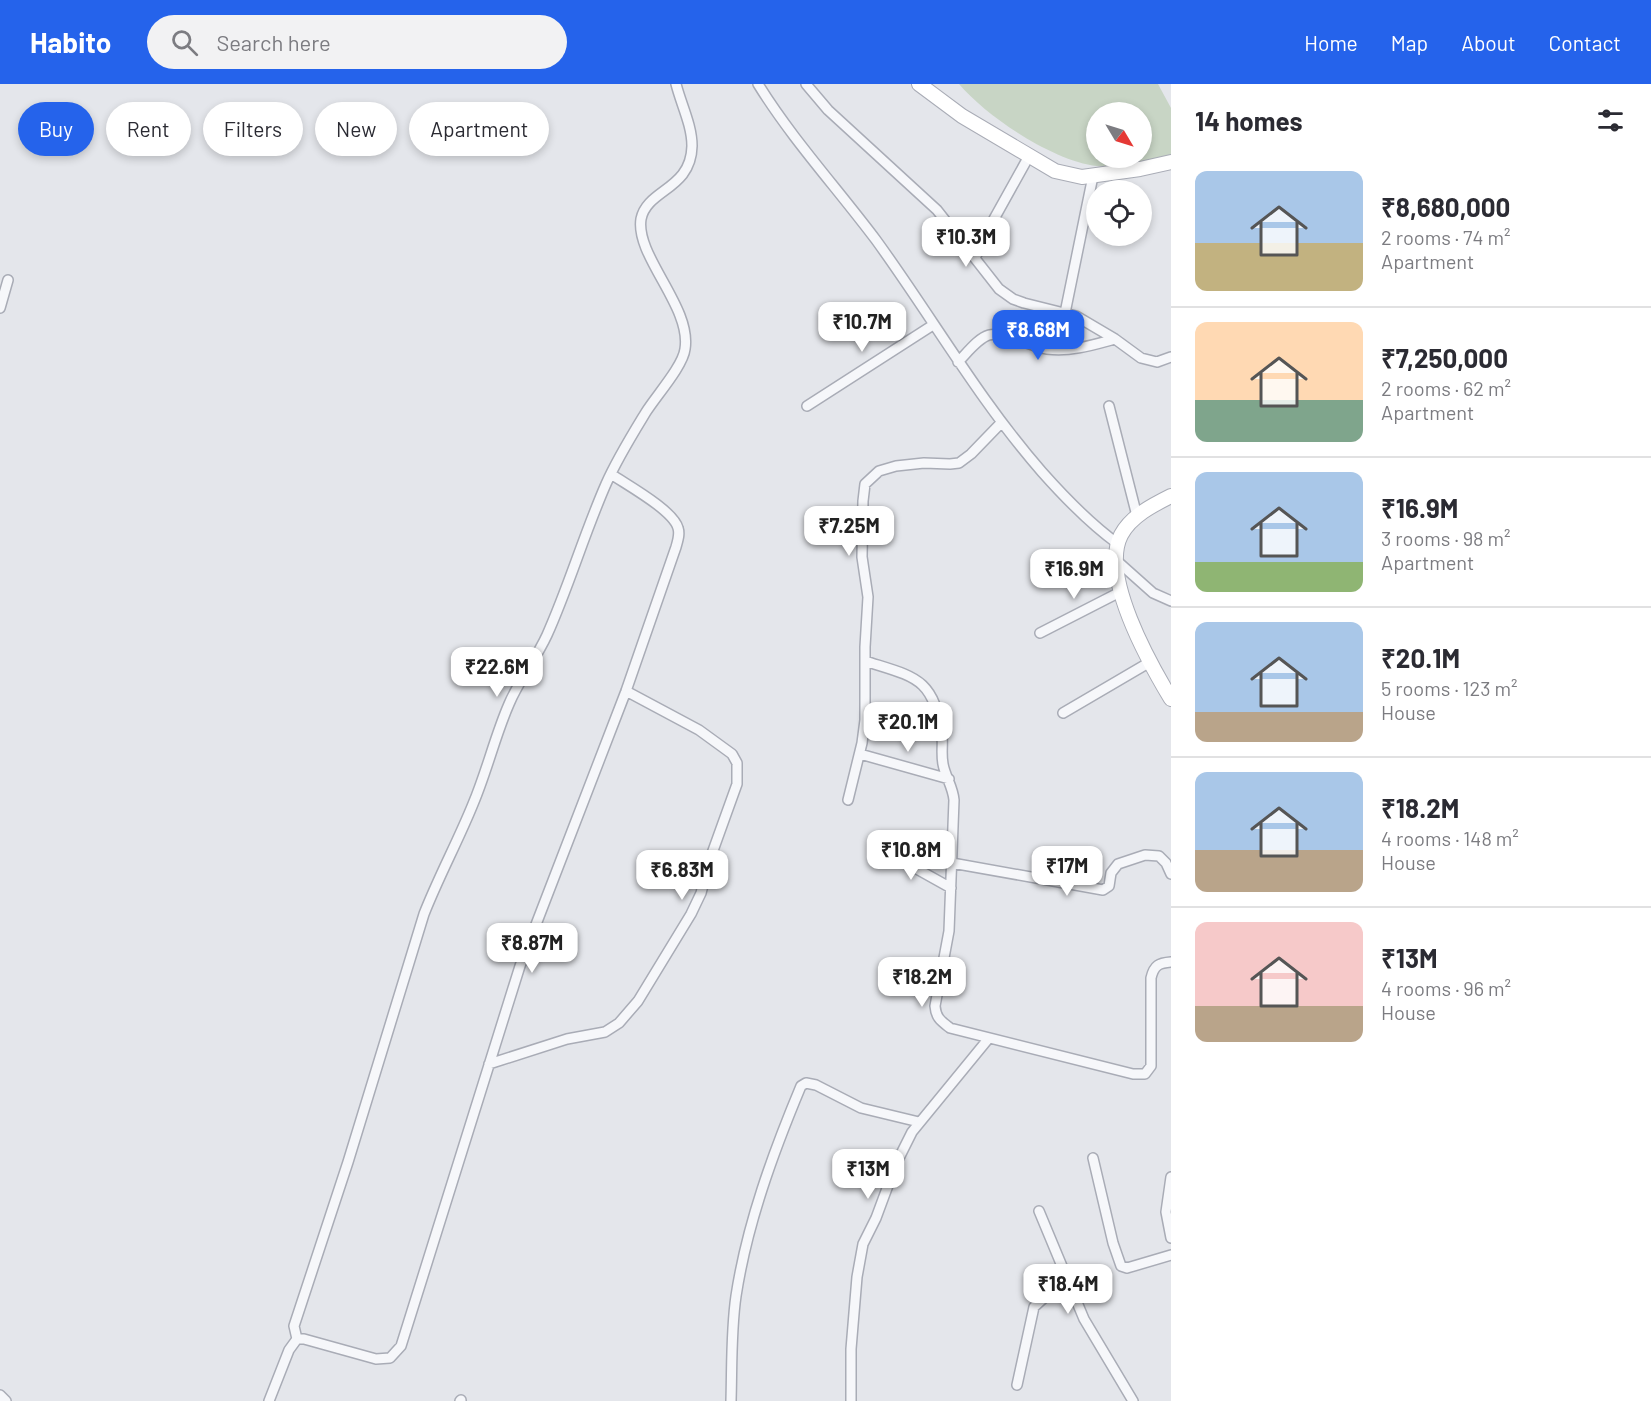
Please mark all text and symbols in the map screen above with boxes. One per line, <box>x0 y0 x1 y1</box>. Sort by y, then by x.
search box <box>147 15 567 69</box>
text: Habito <box>30 25 111 59</box>
icon: search <box>168 26 201 59</box>
text: Search here <box>216 29 331 55</box>
text: Home <box>1304 30 1358 55</box>
text: Map <box>1391 30 1428 55</box>
text: About <box>1461 30 1516 55</box>
text: Contact <box>1549 30 1621 55</box>
chip: Buy <box>18 102 94 156</box>
chip: Rent <box>106 102 191 156</box>
chip: Filters <box>203 102 303 156</box>
chip: New <box>315 102 397 156</box>
chip: Apartment <box>409 102 549 156</box>
north arrow <box>1086 102 1152 168</box>
map controls <box>1086 102 1152 246</box>
icon: filters <box>1594 104 1627 137</box>
text: 14 homes <box>1195 105 1302 136</box>
button: locate <box>1086 180 1152 246</box>
text: ₹8,680,000 <box>1381 191 1510 222</box>
icon: home <box>1243 195 1315 267</box>
pin: ₹10.3M <box>917 217 1015 268</box>
text: ₹10.3M <box>936 224 996 248</box>
text: 2 rooms · 74 m² <box>1381 225 1511 249</box>
text: Apartment <box>1381 249 1474 273</box>
pin: ₹10.7M <box>813 302 911 353</box>
text: ₹10.7M <box>832 309 892 333</box>
pin: ₹8.68M <box>989 310 1087 361</box>
text: ₹8.68M <box>1006 317 1070 341</box>
text: ₹7,250,000 <box>1381 342 1508 373</box>
icon: home <box>1243 346 1315 418</box>
text: 2 rooms · 62 m² <box>1381 376 1511 400</box>
text: Apartment <box>1381 400 1474 424</box>
text: ₹16.9M <box>1381 492 1458 523</box>
icon: home <box>1243 496 1315 568</box>
pin: ₹7.25M <box>800 506 898 557</box>
text: ₹7.25M <box>818 513 880 537</box>
text: 3 rooms · 98 m² <box>1381 526 1511 550</box>
pin: ₹16.9M <box>1025 549 1123 600</box>
text: Apartment <box>1381 550 1474 574</box>
text: ₹16.9M <box>1044 556 1104 580</box>
text: ₹20.1M <box>1381 642 1460 673</box>
icon: home <box>1243 646 1315 718</box>
pin: ₹22.6M <box>448 647 546 698</box>
text: ₹22.6M <box>465 654 529 678</box>
text: 5 rooms · 123 m² <box>1381 676 1518 700</box>
text: House <box>1381 700 1436 724</box>
pin: ₹20.1M <box>859 702 957 753</box>
text: ₹20.1M <box>878 709 938 733</box>
text: ₹18.2M <box>1381 792 1459 823</box>
icon: home <box>1243 796 1315 868</box>
text: 4 rooms · 148 m² <box>1381 826 1519 850</box>
pin: ₹10.8M <box>862 830 960 881</box>
text: ₹10.8M <box>881 837 941 861</box>
pin: ₹17M <box>1031 846 1103 897</box>
pin: ₹6.83M <box>633 850 731 901</box>
text: House <box>1381 850 1436 874</box>
text: ₹17M <box>1046 853 1088 877</box>
text: ₹6.83M <box>650 857 714 881</box>
pin: ₹8.87M <box>483 923 581 974</box>
text: ₹8.87M <box>501 930 563 954</box>
text: ₹13M <box>1381 942 1438 973</box>
icon: home <box>1243 946 1315 1018</box>
pin: ₹18.2M <box>873 957 971 1008</box>
text: ₹18.2M <box>892 964 952 988</box>
text: 4 rooms · 96 m² <box>1381 976 1511 1000</box>
text: House <box>1381 1000 1436 1024</box>
pin: ₹13M <box>832 1149 904 1200</box>
text: ₹13M <box>846 1156 890 1180</box>
pin: ₹18.4M <box>1019 1264 1117 1315</box>
text: ₹18.4M <box>1037 1271 1099 1295</box>

